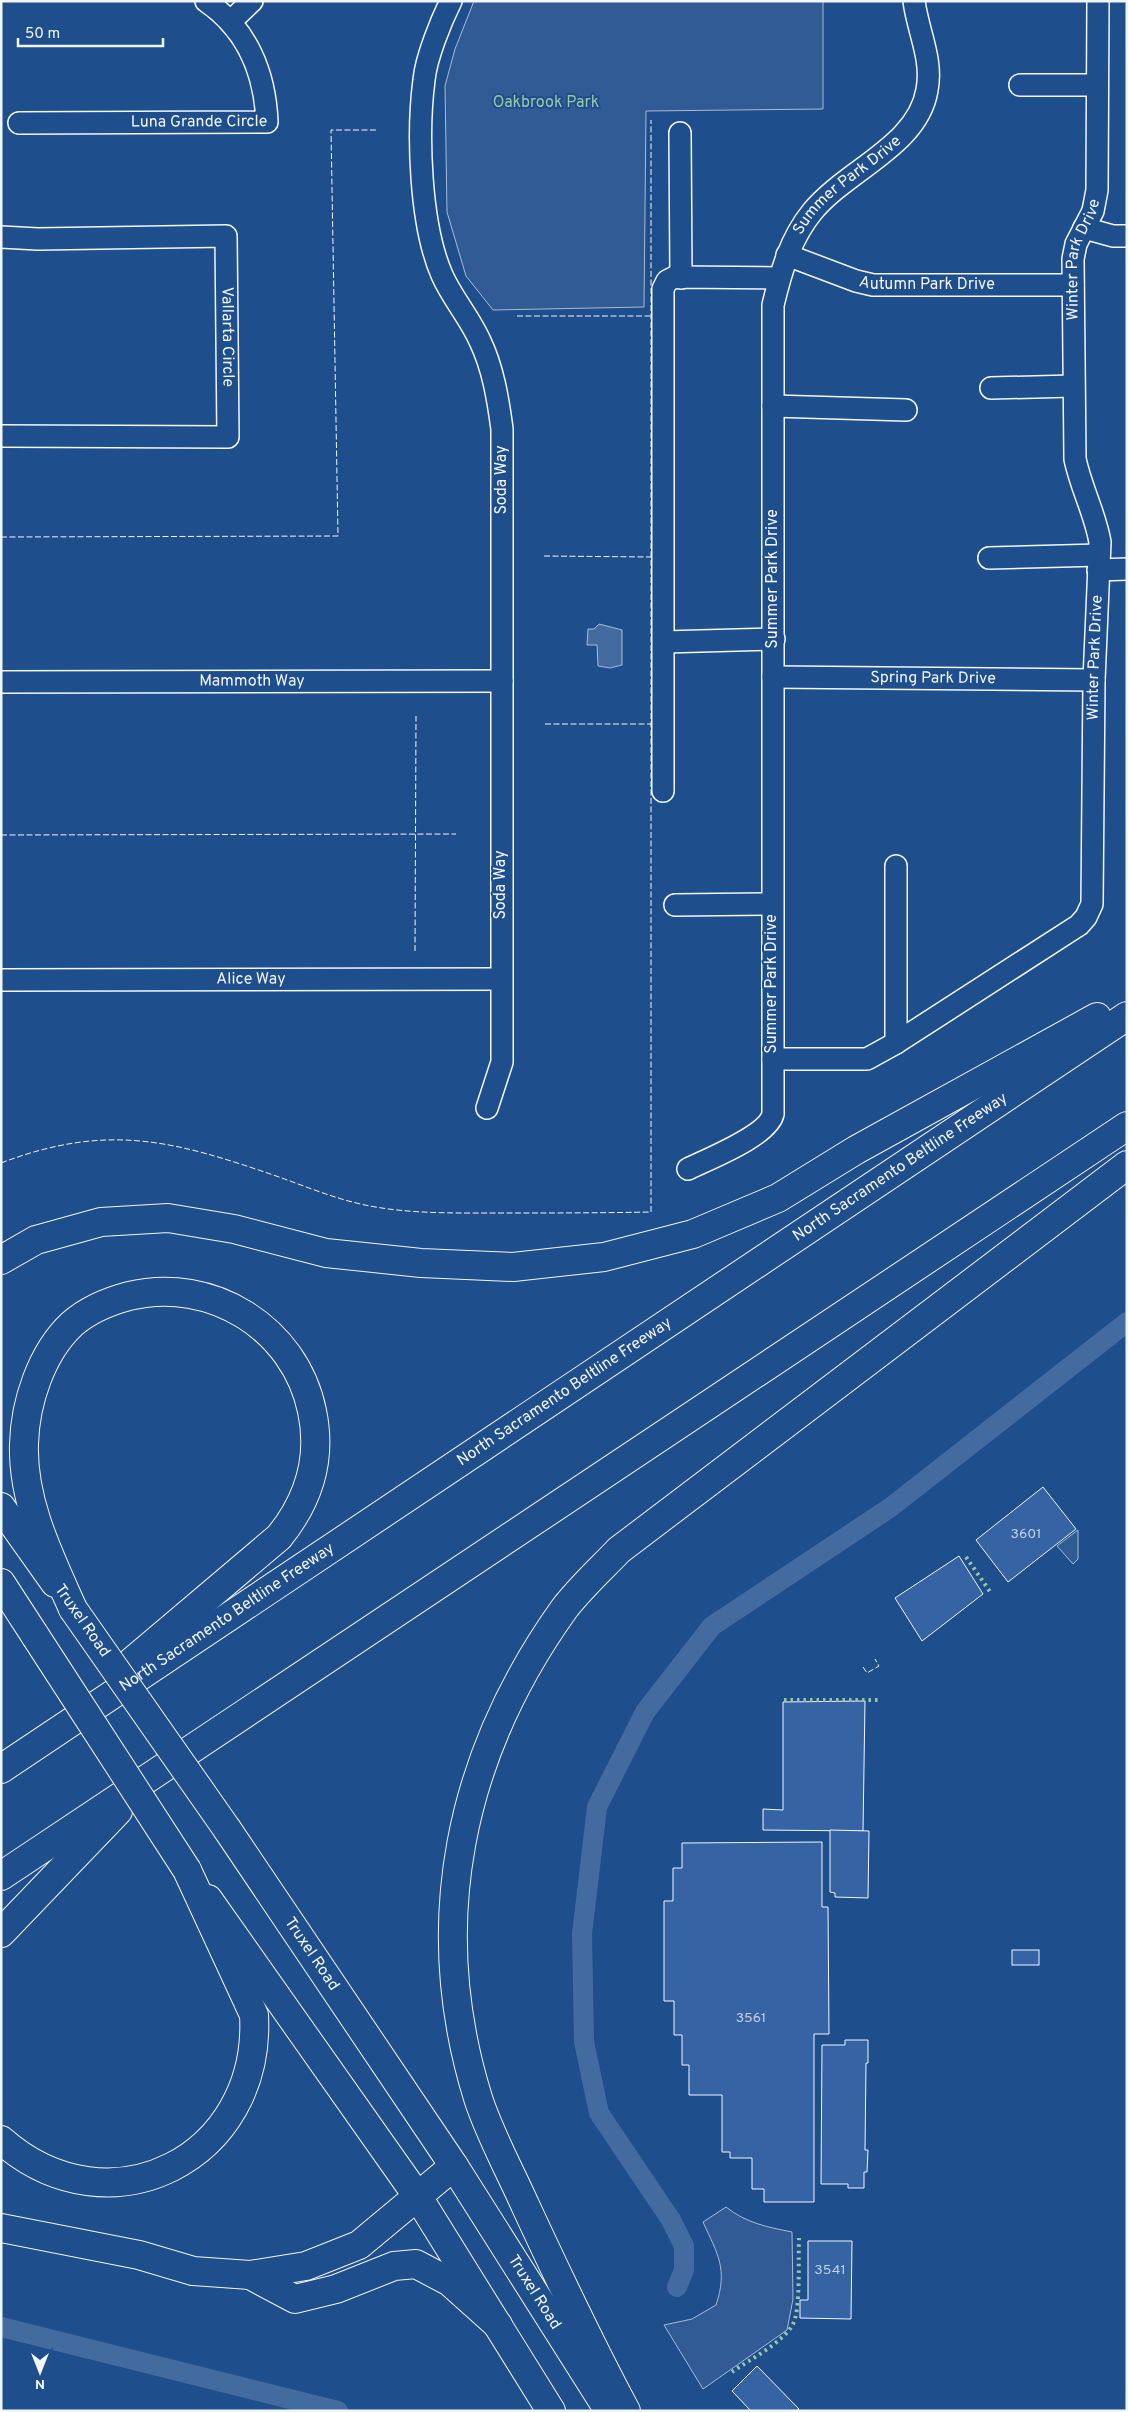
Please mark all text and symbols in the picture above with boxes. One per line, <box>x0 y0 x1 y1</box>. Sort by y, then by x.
scale bar <box>18 15 162 47</box>
text: 50 m <box>25 25 60 44</box>
park label: Oakbrook Park <box>493 93 599 113</box>
street label: Luna Grande Circle <box>131 112 267 133</box>
street label: Summer Park Drive <box>789 132 906 239</box>
street label: Winter Park Drive <box>1063 197 1105 321</box>
street label: Autumn Park Drive <box>857 272 995 295</box>
street label: Vallarta Circle <box>217 287 238 387</box>
street label: Soda Way <box>492 445 512 515</box>
street label: Summer Park Drive <box>763 509 783 649</box>
street label: Winter Park Drive <box>1084 594 1108 721</box>
street label: Spring Park Drive <box>870 668 996 689</box>
street label: Mammoth Way <box>199 671 305 692</box>
street label: Soda Way <box>491 850 511 920</box>
street label: Summer Park Drive <box>762 914 782 1054</box>
street label: Alice Way <box>216 969 286 990</box>
street label: North Sacramento Beltline Freeway <box>789 1089 1012 1246</box>
street label: North Sacramento Beltline Freeway <box>453 1313 676 1471</box>
house number: 3601 <box>1011 1526 1042 1543</box>
street label: North Sacramento Beltline Freeway <box>116 1539 338 1697</box>
street label: Truxel Road <box>50 1581 114 1661</box>
street label: Truxel Road <box>279 1914 343 1995</box>
house number: 3561 <box>736 2010 766 2027</box>
street label: Truxel Road <box>503 2251 565 2334</box>
house number: 3541 <box>814 2262 846 2279</box>
north arrow <box>15 2347 65 2397</box>
text: N <box>35 2375 45 2392</box>

